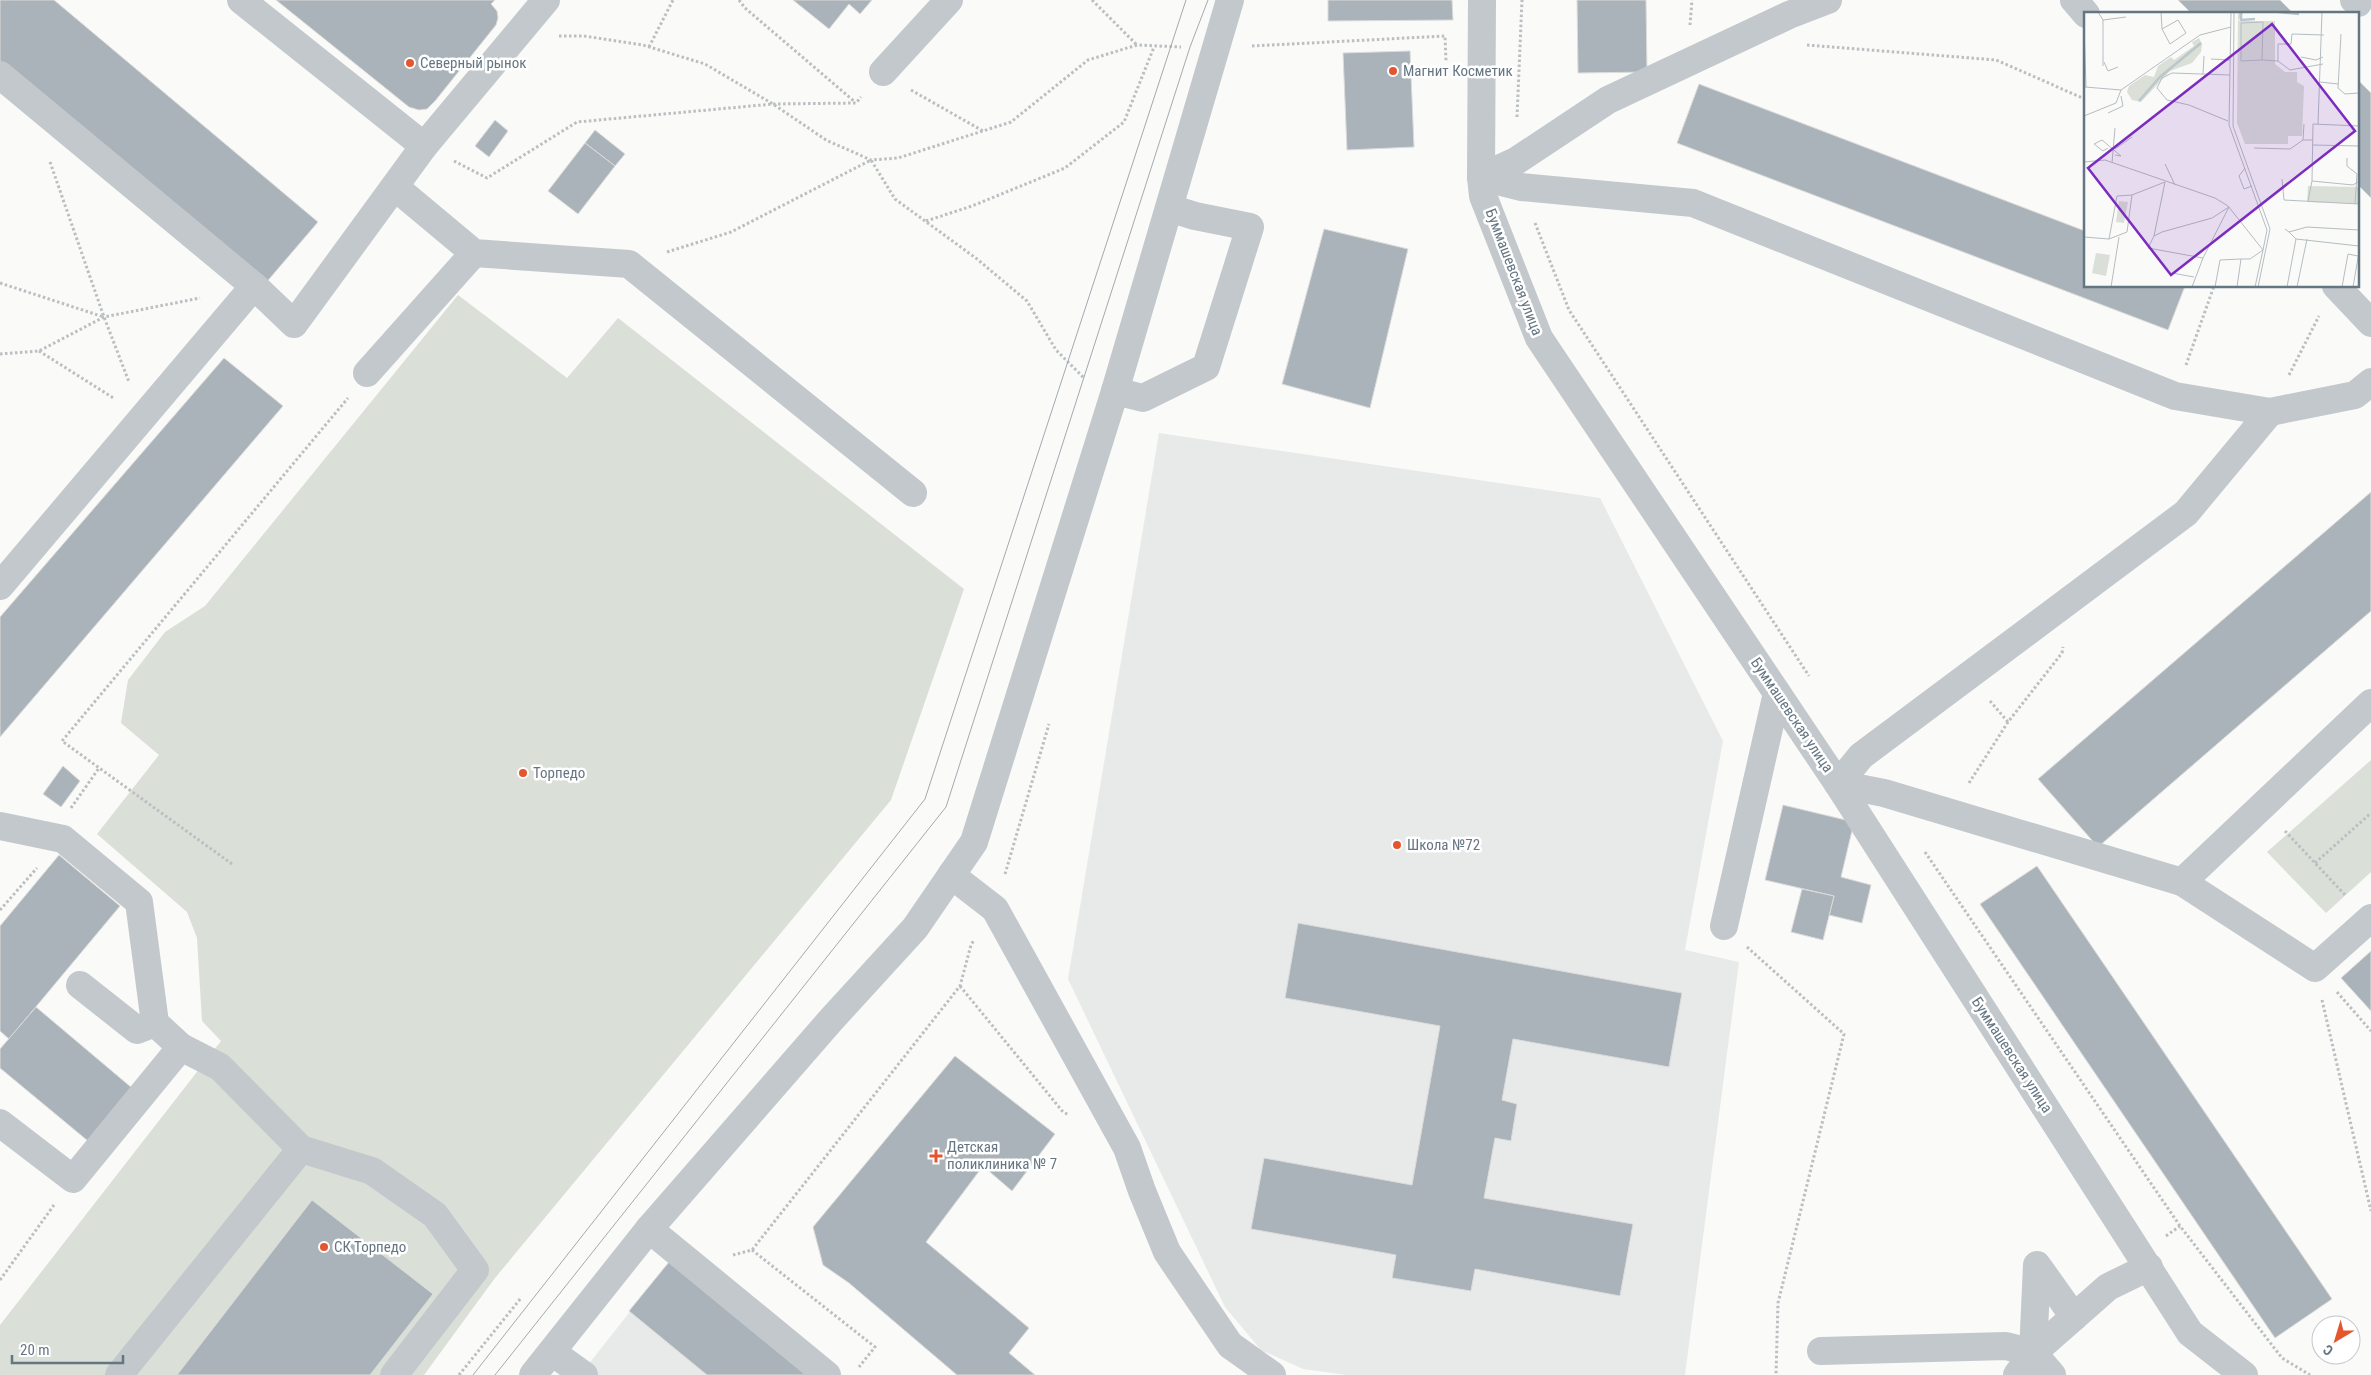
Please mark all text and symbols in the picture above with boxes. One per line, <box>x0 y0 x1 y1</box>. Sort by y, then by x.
inset map <box>2084 12 2358 288</box>
place label: Северный рынок <box>420 54 526 72</box>
marker: Северный рынок <box>404 57 416 69</box>
place label: Магнит Косметик <box>1403 62 1513 80</box>
marker: Магнит Косметик <box>1387 65 1399 77</box>
street label: Буммашевская улица <box>1481 206 1547 338</box>
street label: Буммашевская улица <box>1747 654 1837 776</box>
place label: Торпедо <box>533 764 585 782</box>
marker: Торпедо <box>517 767 529 779</box>
place label: Школа №72 <box>1407 836 1480 854</box>
marker: Школа №72 <box>1391 839 1403 851</box>
street label: Буммашевская улица <box>1968 994 2056 1116</box>
place label: Детская поликлиника № 7 <box>947 1138 1057 1173</box>
marker: Детская поликлиника № 7 <box>929 1149 943 1163</box>
place label: СК Торпедо <box>334 1238 406 1256</box>
marker: СК Торпедо <box>318 1241 330 1253</box>
north arrow <box>2311 1315 2361 1365</box>
scale bar <box>12 1332 124 1364</box>
text: 20 m <box>20 1341 50 1359</box>
text: С <box>2320 1341 2336 1359</box>

